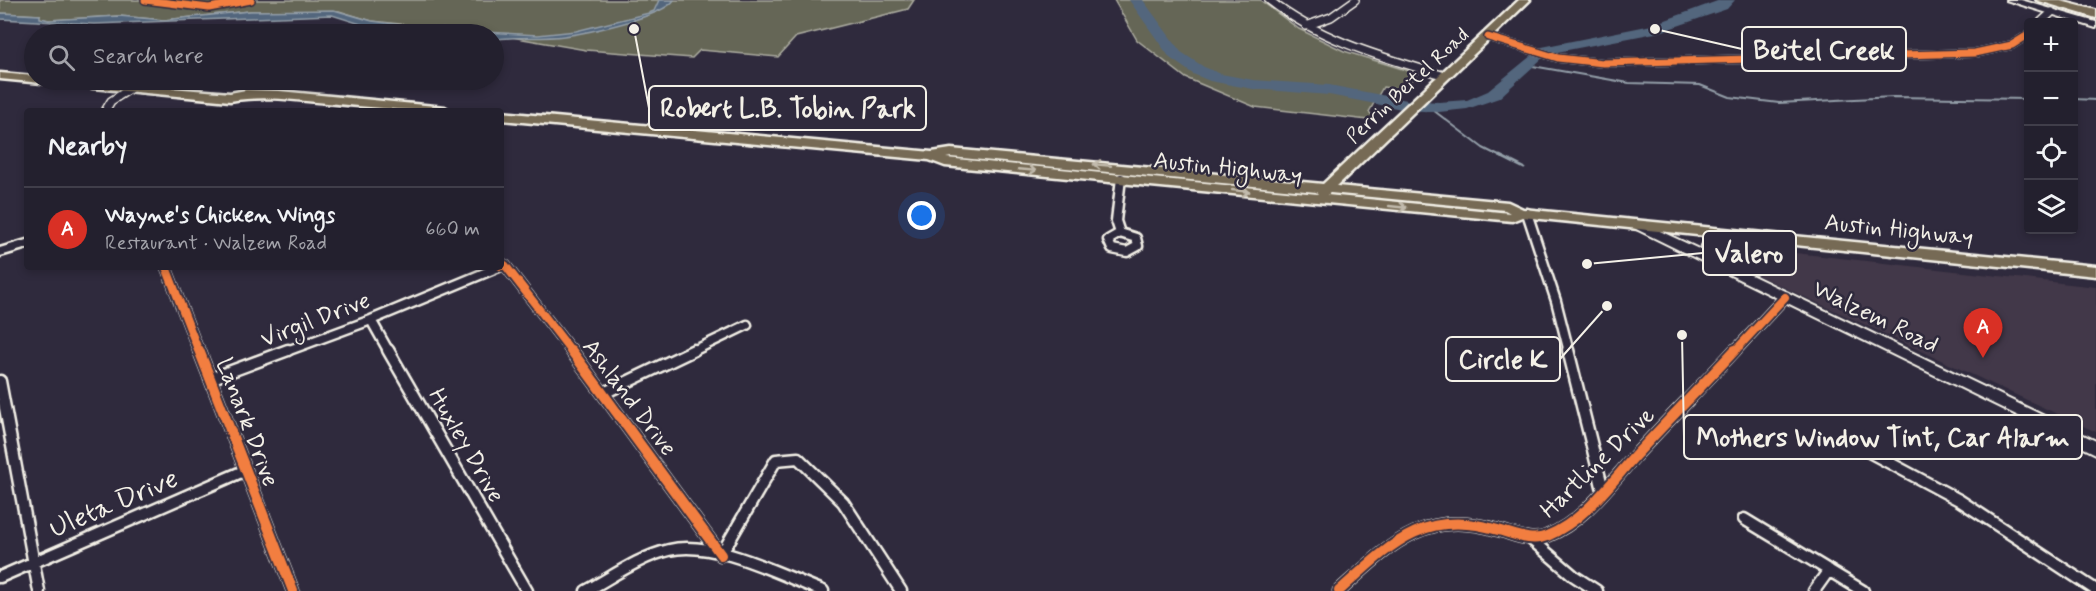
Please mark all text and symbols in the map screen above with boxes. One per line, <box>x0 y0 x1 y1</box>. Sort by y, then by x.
map controls <box>2024 18 2078 234</box>
button: + <box>2024 18 2078 72</box>
street label: Perrin Beitel Road <box>1341 22 1475 150</box>
search box <box>24 24 504 90</box>
callout: Beitel Creek <box>1742 27 1906 71</box>
text: Beitel Creek <box>1753 35 1895 69</box>
icon: search <box>45 41 78 74</box>
text: Search here <box>93 43 204 71</box>
button: − <box>2024 72 2078 126</box>
callout: Robert L.B. Tobin Park <box>649 86 926 130</box>
text: Robert L.B. Tobin Park <box>660 93 916 127</box>
button: locate <box>2024 126 2078 180</box>
text: Nearby <box>48 130 127 164</box>
street label: Austin Highway <box>1152 145 1304 194</box>
one-way arrow <box>1092 159 1112 170</box>
one-way arrow <box>1017 165 1037 176</box>
button: layers <box>2024 180 2078 234</box>
one-way arrow <box>1230 186 1250 197</box>
your location <box>907 201 936 230</box>
text: Wayne's Chicken Wings <box>105 202 335 230</box>
one-way arrow <box>1388 202 1408 213</box>
street label: Austin Highway <box>1823 207 1975 256</box>
text: A <box>61 216 74 243</box>
text: 660 m <box>425 216 480 243</box>
text: Restaurant · Walzem Road <box>105 230 327 257</box>
callout: Valero <box>1703 231 1796 275</box>
text: Valero <box>1715 238 1784 272</box>
street label: Walzem Road <box>1807 274 1943 361</box>
street label: Virgil Drive <box>256 285 375 357</box>
pin: A <box>1964 308 2002 358</box>
street label: Ashland Drive <box>574 333 683 463</box>
callout: Circle K <box>1446 337 1560 381</box>
text: Circle K <box>1459 344 1548 378</box>
street label: Lanark Drive <box>208 354 285 491</box>
street label: Huxley Drive <box>421 383 511 508</box>
street label: Hartline Drive <box>1534 401 1662 526</box>
callout: Mothers Window Tint, Car Alarm <box>1684 415 2082 459</box>
text: Mothers Window Tint, Car Alarm <box>1696 422 2070 456</box>
street label: Uleta Drive <box>44 461 184 548</box>

